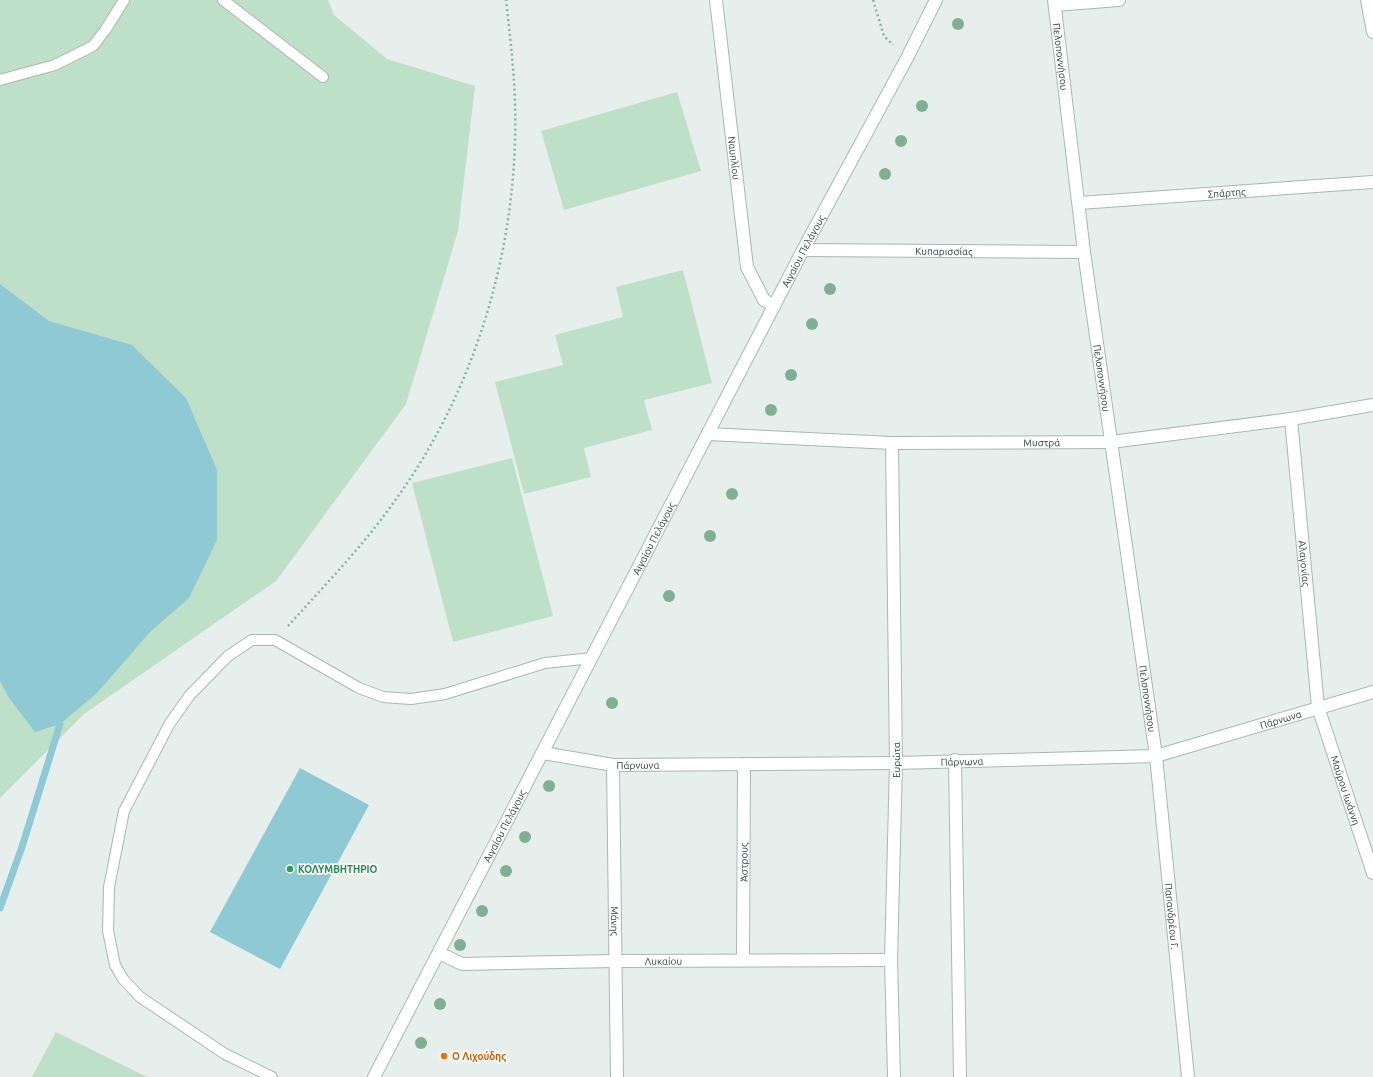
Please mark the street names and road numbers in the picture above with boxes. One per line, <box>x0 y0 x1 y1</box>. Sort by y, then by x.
street label: Πελοποννήσου <box>1051 22 1070 91</box>
street label: Ναυπλίου <box>726 136 742 180</box>
street label: Σπάρτης <box>1207 186 1246 199</box>
street label: Αιγαίου Πελάγους <box>779 212 827 289</box>
street label: Κυπαρισσίας <box>915 245 973 257</box>
street label: Πελοποννήσου <box>1092 344 1112 412</box>
street label: Μυστρά <box>1023 437 1060 448</box>
street label: Αιγαίου Πελάγους <box>630 500 677 576</box>
street label: Αλαγονίας <box>1297 540 1312 587</box>
street label: Πελοποννήσου <box>1138 664 1158 733</box>
street label: Πάρνωνα <box>1258 708 1303 731</box>
street label: Ευρώτα <box>891 742 902 778</box>
street label: Μαύρου Ιωάννη <box>1329 754 1362 827</box>
street label: Πάρνωνα <box>940 755 984 767</box>
street label: Πάρνωνα <box>617 759 659 770</box>
street label: Αιγαίου Πελάγους <box>481 787 528 864</box>
street label: Άστρους <box>738 842 749 882</box>
street label: Παπανδρέου Γ. <box>1163 882 1181 950</box>
street label: Μάνης <box>609 906 621 936</box>
street label: Λυκαίου <box>645 955 682 966</box>

